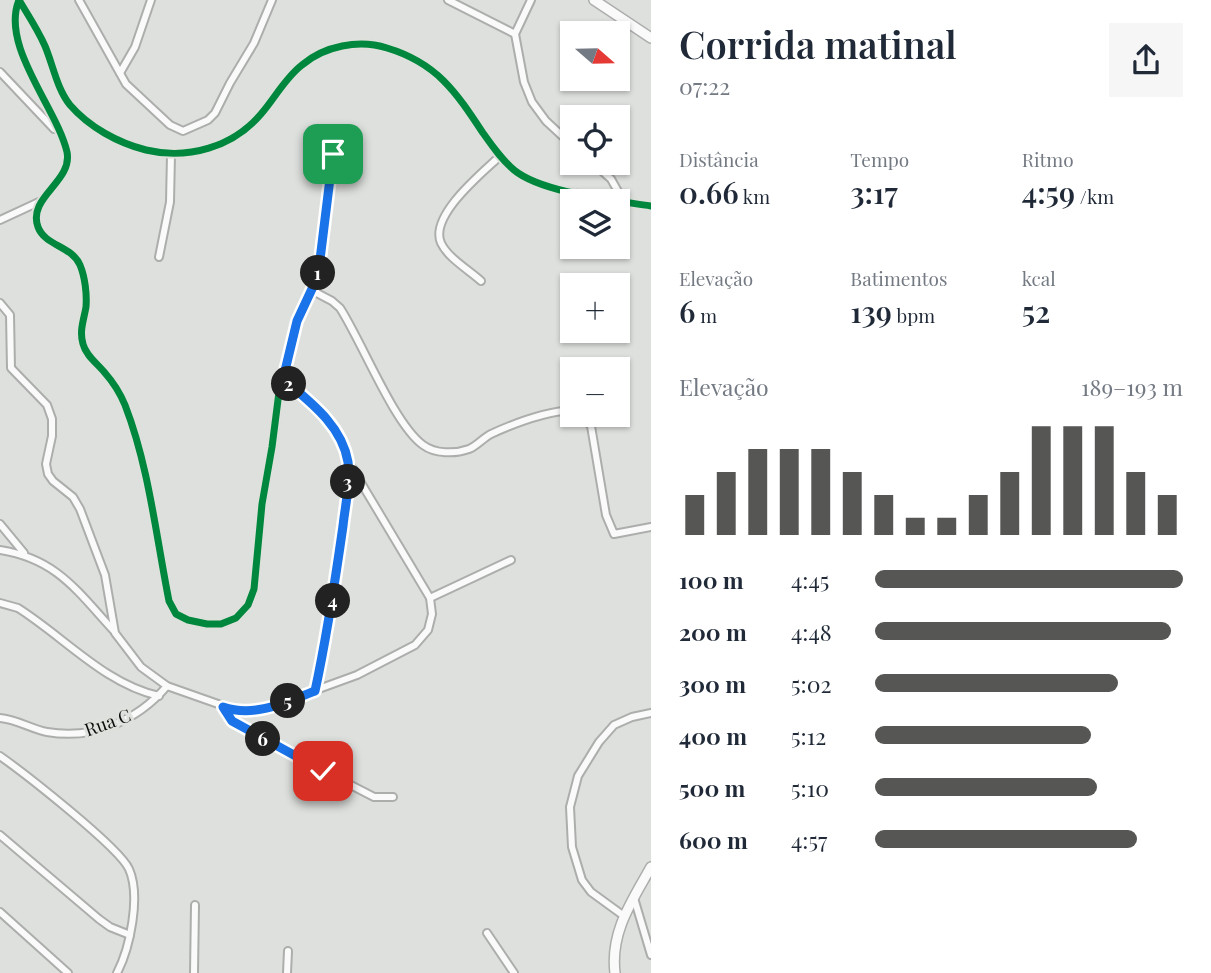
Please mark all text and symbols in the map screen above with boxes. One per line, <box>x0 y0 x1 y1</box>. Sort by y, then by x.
text: Corrida matinal <box>679 18 957 69</box>
north arrow <box>560 21 630 91</box>
map controls <box>560 21 630 427</box>
button: share <box>1109 23 1183 97</box>
text: 07:22 <box>679 70 730 101</box>
button: locate <box>560 105 630 175</box>
pin <box>303 124 363 184</box>
icon: arrive <box>314 135 352 173</box>
text: Distância <box>679 146 759 172</box>
text: Tempo <box>850 146 909 172</box>
text: Ritmo <box>1022 146 1074 172</box>
text: 0.66 <box>679 172 739 212</box>
text: 3:17 <box>850 172 898 212</box>
text: 4:59 <box>1022 172 1075 212</box>
text: km <box>739 183 770 209</box>
text: /km <box>1075 183 1114 209</box>
button: layers <box>560 189 630 259</box>
pin: 1 <box>300 256 336 290</box>
text: 1 <box>314 259 321 285</box>
text: Elevação <box>679 265 753 291</box>
text: Batimentos <box>850 265 947 291</box>
text: kcal <box>1022 265 1056 291</box>
button: + <box>560 273 630 343</box>
text: 6 <box>679 291 695 331</box>
text: 139 <box>850 291 892 331</box>
text: 52 <box>1022 291 1050 331</box>
text: m <box>695 302 717 328</box>
text: bpm <box>892 302 935 328</box>
button: − <box>560 357 630 427</box>
pin: 2 <box>272 366 306 402</box>
text: 2 <box>284 370 293 396</box>
text: Elevação <box>679 371 769 402</box>
text: 189–193 m <box>1081 371 1183 402</box>
pin: 3 <box>330 464 366 500</box>
text: 3 <box>343 468 352 494</box>
text: 100 m <box>679 564 744 595</box>
text: 4:45 <box>791 564 829 595</box>
pin: 4 <box>316 584 350 618</box>
text: 4 <box>327 587 338 613</box>
text: 200 m <box>679 616 747 647</box>
text: 4:48 <box>791 616 832 647</box>
text: 300 m <box>679 668 746 699</box>
text: 5:02 <box>791 668 831 699</box>
pin: 5 <box>270 684 306 718</box>
text: 5 <box>283 687 292 713</box>
street label: Rua C <box>81 703 134 742</box>
text: 400 m <box>679 720 747 751</box>
text: 5:12 <box>791 720 826 751</box>
pin: 6 <box>246 722 280 756</box>
text: 6 <box>257 725 268 751</box>
pin <box>293 741 353 801</box>
icon: check <box>304 752 342 790</box>
text: 500 m <box>679 772 745 803</box>
text: 5:10 <box>791 772 829 803</box>
text: 600 m <box>679 824 748 855</box>
text: 4:57 <box>791 824 827 855</box>

